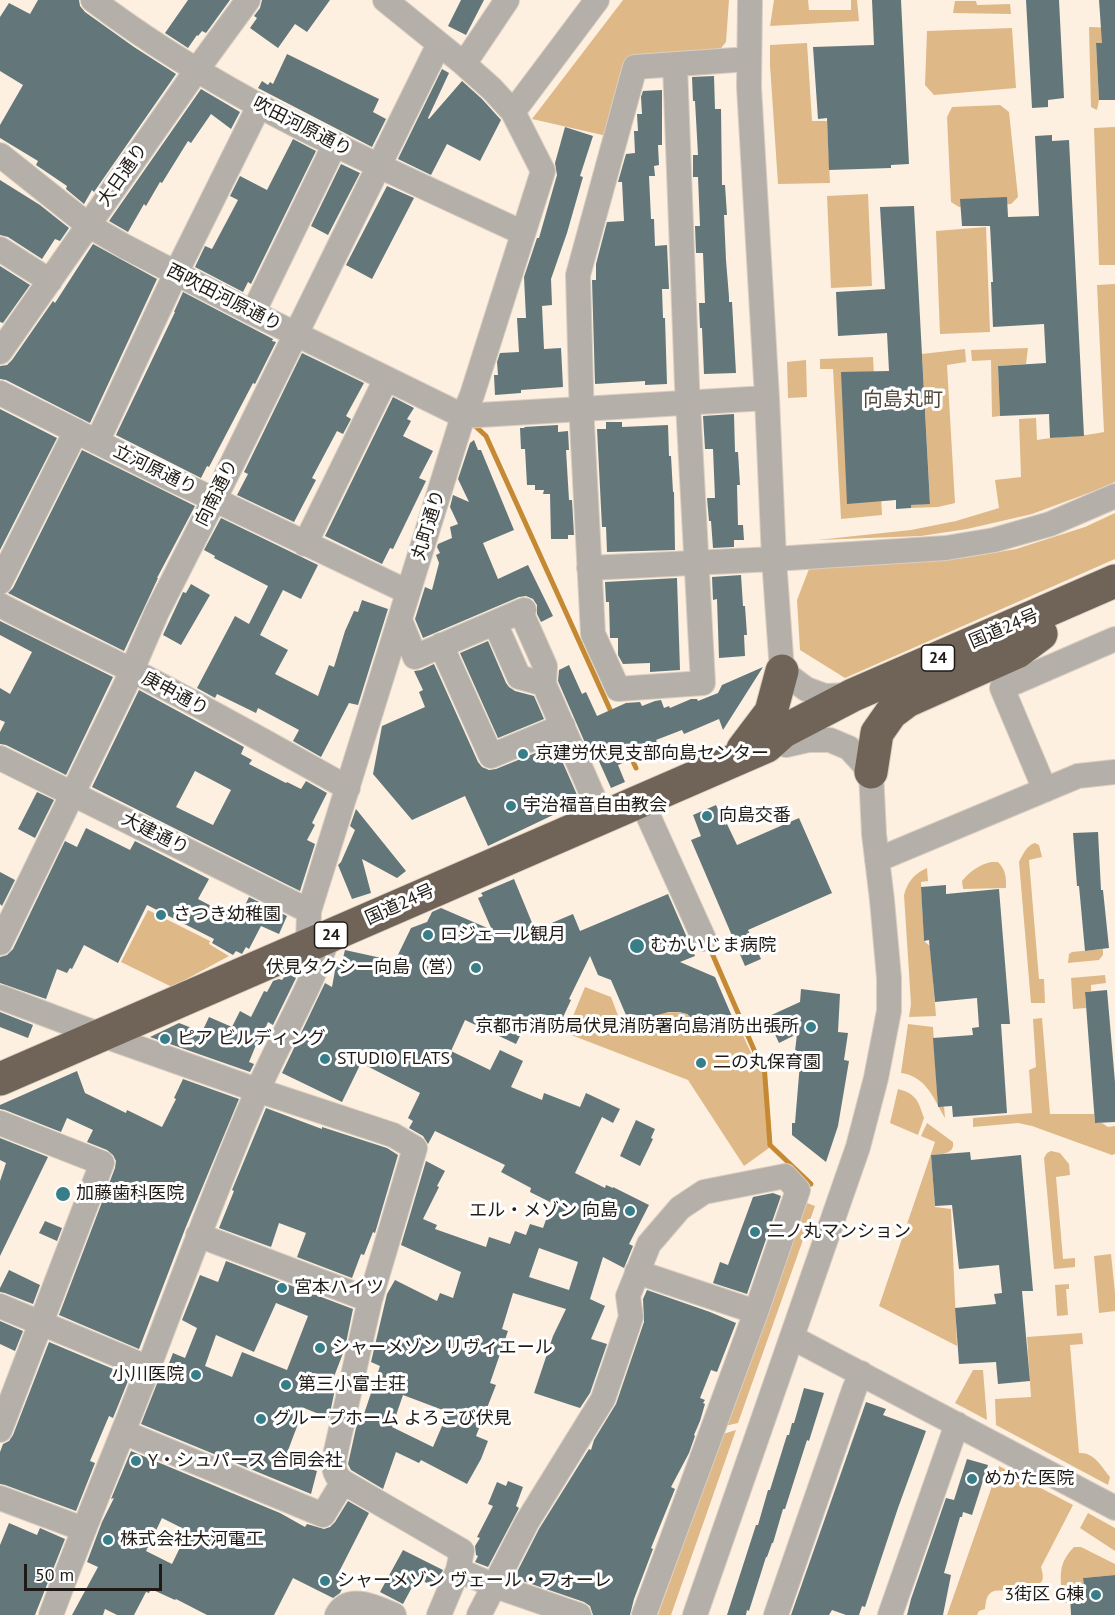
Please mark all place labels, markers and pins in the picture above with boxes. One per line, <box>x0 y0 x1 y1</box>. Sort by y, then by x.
place label: 京建労伏見支部向島センター <box>535 743 769 765</box>
marker: 京建労伏見支部向島センター <box>516 747 530 761</box>
place label: 宇治福音自由教会 <box>523 795 667 817</box>
marker: 宇治福音自由教会 <box>504 799 518 813</box>
place label: 向島交番 <box>719 805 791 827</box>
marker: 向島交番 <box>700 809 714 823</box>
place label: さつき幼稚園 <box>173 904 281 926</box>
marker: さつき幼稚園 <box>154 908 168 922</box>
place label: ロジェ―ル観月 <box>440 924 566 946</box>
marker: ロジェ―ル観月 <box>421 928 435 942</box>
place label: むかいじま病院 <box>650 935 776 957</box>
marker: むかいじま病院 <box>628 937 646 955</box>
place label: 伏見タクシー向島（営） <box>266 957 464 979</box>
marker: 伏見タクシー向島（営） <box>469 961 483 975</box>
place label: 京都市消防局伏見消防署向島消防出張所 <box>475 1016 799 1038</box>
marker: 京都市消防局伏見消防署向島消防出張所 <box>804 1020 818 1034</box>
place label: ピア ビルディング <box>177 1028 326 1050</box>
marker: ピア ビルディング <box>158 1032 172 1046</box>
place label: STUDIO FLATS <box>337 1048 450 1070</box>
marker: STUDIO FLATS <box>318 1052 332 1066</box>
place label: 二の丸保育園 <box>713 1052 821 1074</box>
marker: 二の丸保育園 <box>694 1056 708 1070</box>
place label: 加藤歯科医院 <box>76 1183 184 1205</box>
marker: 加藤歯科医院 <box>54 1185 72 1203</box>
place label: エル・メゾン 向島 <box>469 1200 618 1222</box>
marker: エル・メゾン 向島 <box>623 1204 637 1218</box>
place label: 二ノ丸マンション <box>767 1221 911 1243</box>
marker: 二ノ丸マンション <box>748 1225 762 1239</box>
place label: 宮本ハイツ <box>294 1277 384 1299</box>
marker: 宮本ハイツ <box>275 1281 289 1295</box>
place label: シャーメゾン リヴィエール <box>332 1337 553 1359</box>
marker: シャーメゾン リヴィエール <box>313 1341 327 1355</box>
place label: 小川医院 <box>112 1364 184 1386</box>
marker: 小川医院 <box>189 1368 203 1382</box>
place label: 第三小富士荘 <box>298 1374 406 1396</box>
marker: 第三小富士荘 <box>279 1378 293 1392</box>
place label: グループホーム よろこび伏見 <box>273 1408 512 1430</box>
marker: グループホーム よろこび伏見 <box>254 1412 268 1426</box>
place label: Y・シュパース 合同会社 <box>148 1450 343 1472</box>
marker: Y・シュパース 合同会社 <box>129 1454 143 1468</box>
place label: めかた医院 <box>984 1468 1074 1490</box>
marker: めかた医院 <box>965 1472 979 1486</box>
place label: 株式会社大河電工 <box>120 1529 264 1551</box>
marker: 株式会社大河電工 <box>101 1533 115 1547</box>
place label: シャーメゾン ヴェール・フォーレ <box>337 1570 612 1592</box>
marker: シャーメゾン ヴェール・フォーレ <box>318 1574 332 1588</box>
place label: 3街区 G棟 <box>1004 1584 1084 1606</box>
marker: 3街区 G棟 <box>1089 1588 1103 1602</box>

